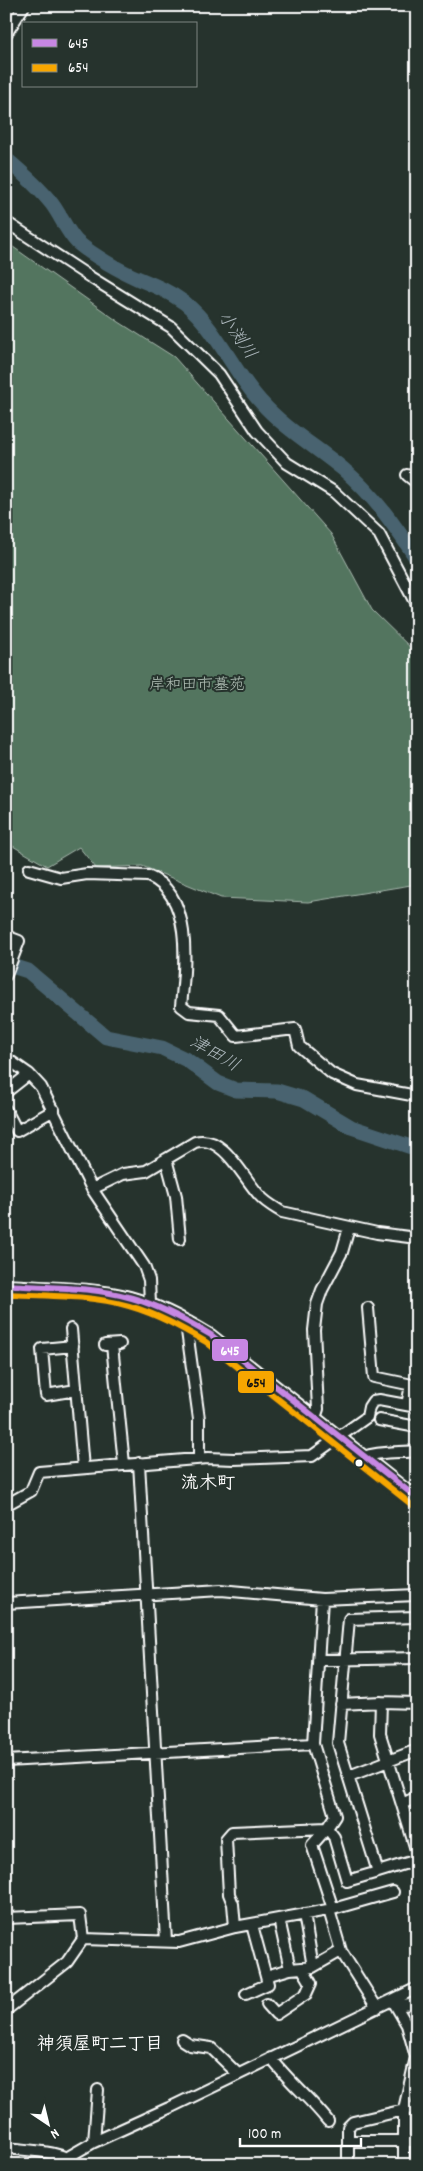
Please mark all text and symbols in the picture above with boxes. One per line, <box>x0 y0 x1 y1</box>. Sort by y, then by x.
legend <box>22 22 198 88</box>
text: 645 <box>68 34 89 56</box>
text: 654 <box>68 58 89 80</box>
water label: 小渕川 <box>210 307 262 365</box>
park label: 岸和田市墓苑 <box>149 674 245 697</box>
water label: 津田川 <box>184 1031 244 1079</box>
line badge: 645 <box>211 1338 249 1362</box>
text: 645 <box>220 1342 240 1362</box>
line badge: 654 <box>237 1370 275 1394</box>
text: 654 <box>246 1374 266 1394</box>
unlabelled marker <box>354 1458 364 1468</box>
district label: 流木町 <box>181 1472 235 1497</box>
district label: 神須屋町二丁目 <box>37 2033 163 2058</box>
north arrow <box>22 2098 72 2148</box>
scale bar <box>240 2116 362 2148</box>
text: N <box>46 2123 63 2143</box>
text: 100 m <box>248 2124 281 2146</box>

